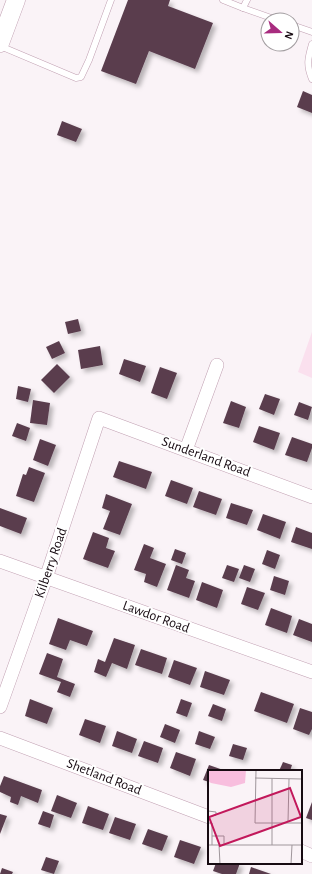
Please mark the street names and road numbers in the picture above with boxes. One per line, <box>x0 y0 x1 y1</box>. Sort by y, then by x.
street label: Sunderland Road <box>160 434 252 480</box>
street label: Kilberry Road <box>32 526 70 600</box>
street label: Lawdor Road <box>121 598 191 636</box>
street label: Shetland Road <box>65 756 143 798</box>

